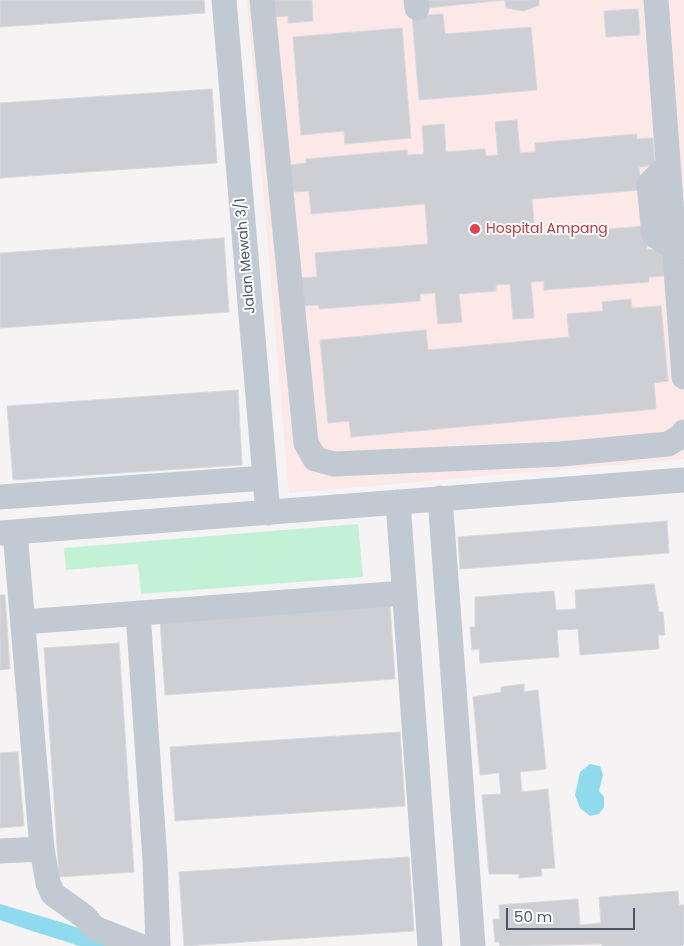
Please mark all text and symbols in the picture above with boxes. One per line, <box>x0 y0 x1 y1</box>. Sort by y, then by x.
street label: Jalan Mewah 3/1 <box>233 197 259 315</box>
place label: Hospital Ampang <box>486 221 608 237</box>
marker: Hospital Ampang <box>468 222 482 236</box>
scale bar <box>509 898 638 930</box>
text: 50 m <box>514 906 552 927</box>

